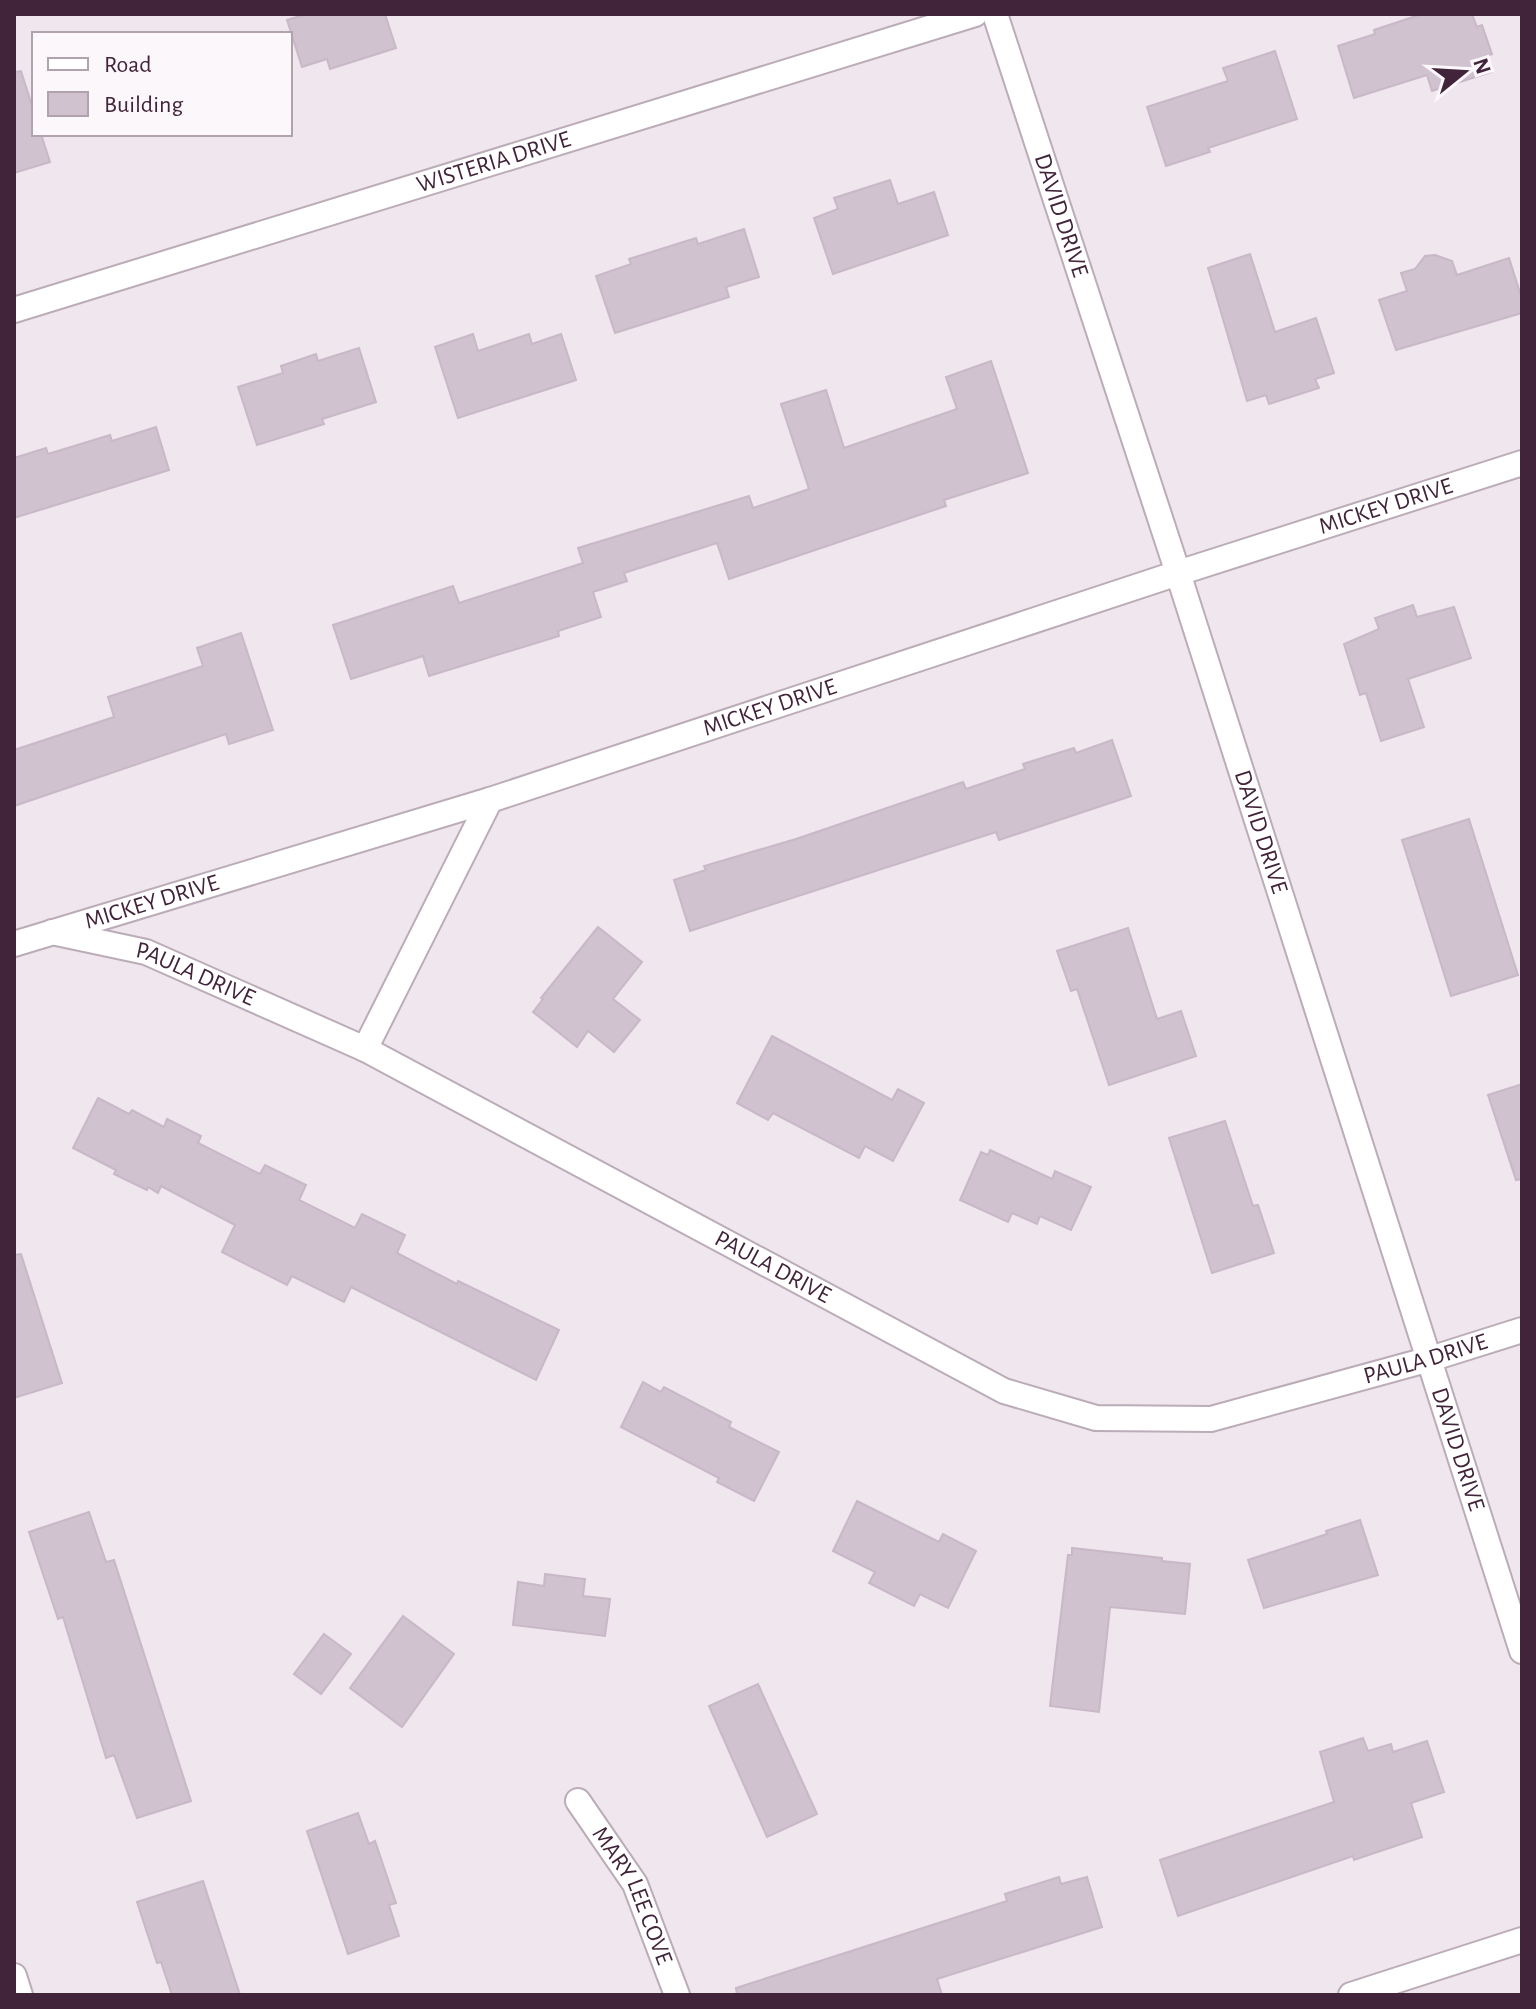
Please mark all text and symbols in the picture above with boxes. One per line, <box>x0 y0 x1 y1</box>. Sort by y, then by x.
legend <box>32 32 292 136</box>
north arrow <box>1424 32 1504 112</box>
text: Road <box>104 53 152 77</box>
text: N <box>1469 55 1495 77</box>
text: Building <box>104 93 183 117</box>
street label: WISTERIA DRIVE <box>414 127 574 197</box>
street label: DAVID DRIVE <box>1030 151 1092 280</box>
street label: MICKEY DRIVE <box>1316 474 1456 539</box>
street label: MICKEY DRIVE <box>700 674 840 741</box>
street label: DAVID DRIVE <box>1230 767 1292 897</box>
street label: MICKEY DRIVE <box>82 871 222 934</box>
street label: PAULA DRIVE <box>134 938 259 1011</box>
street label: PAULA DRIVE <box>711 1226 835 1308</box>
street label: PAULA DRIVE <box>1361 1330 1491 1389</box>
street label: DAVID DRIVE <box>1427 1385 1489 1514</box>
street label: MARY LEE COVE <box>587 1822 677 1968</box>

